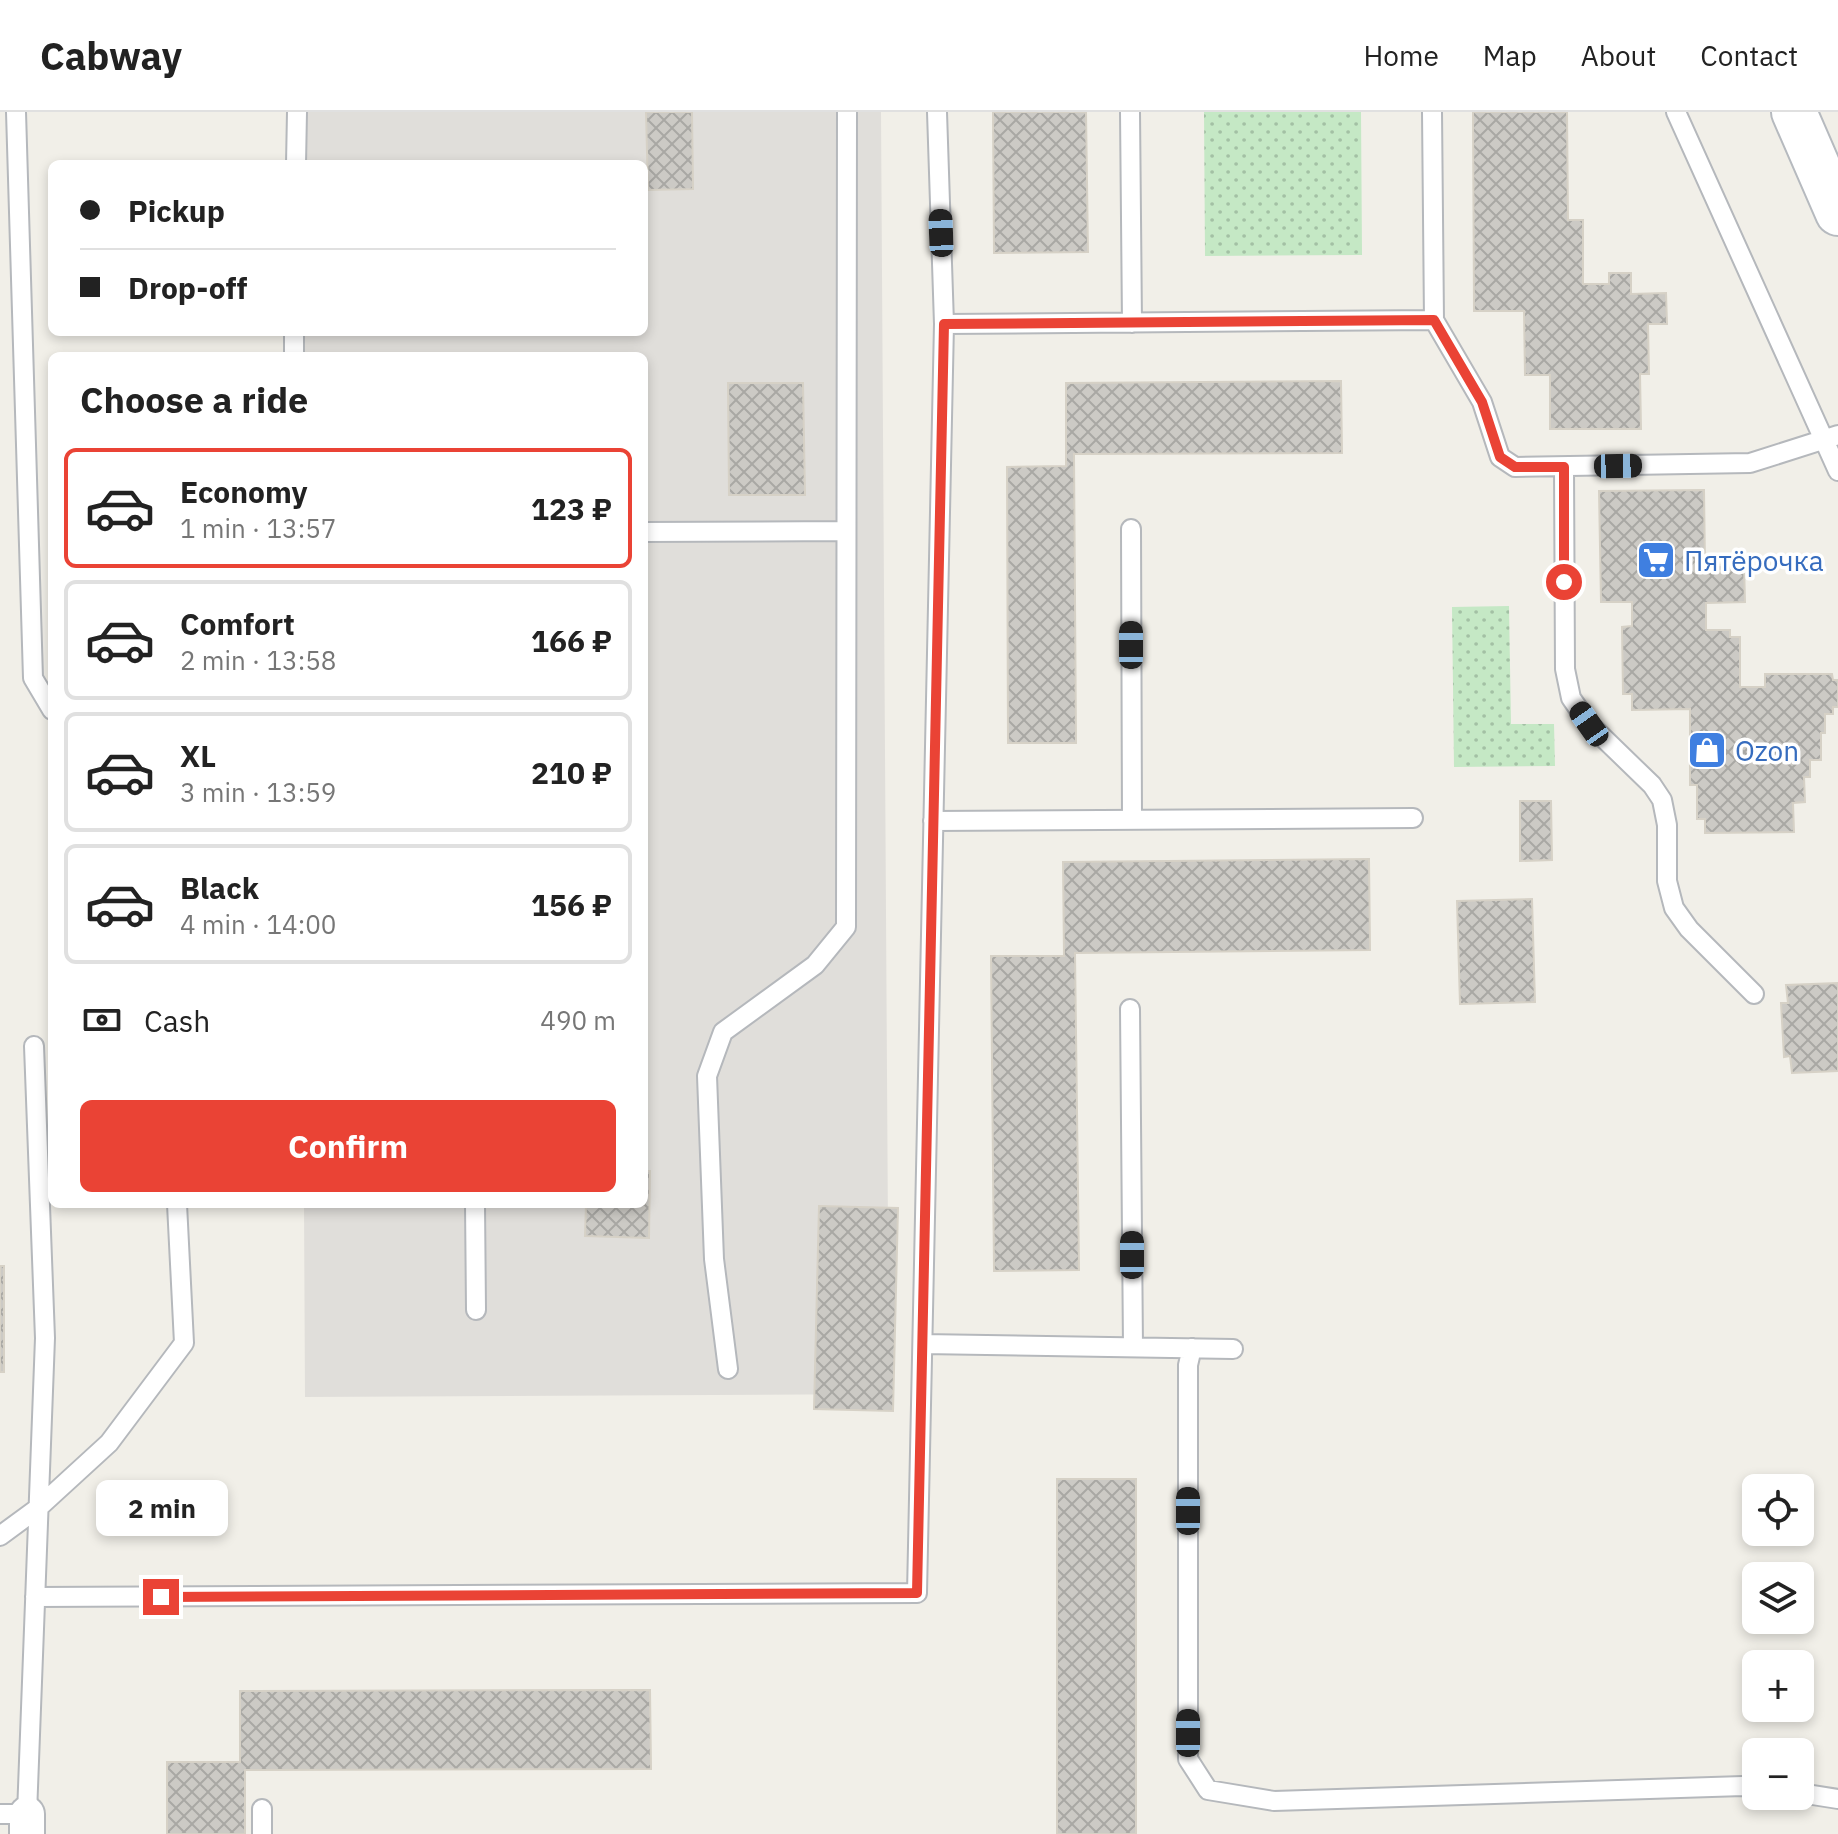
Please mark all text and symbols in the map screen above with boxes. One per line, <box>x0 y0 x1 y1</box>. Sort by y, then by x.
text: Cabway <box>40 31 182 80</box>
text: Home <box>1363 37 1439 74</box>
text: Map <box>1483 37 1537 74</box>
text: About <box>1581 37 1656 74</box>
text: Contact <box>1700 37 1798 74</box>
text: Pickup <box>128 191 225 230</box>
car <box>928 209 954 257</box>
text: Drop-off <box>128 268 247 307</box>
text: Choose a ride <box>80 376 308 423</box>
car <box>1594 454 1642 478</box>
icon: car <box>84 472 156 544</box>
text: Economy <box>180 472 308 511</box>
text: 123 ₽ <box>531 489 612 528</box>
text: 1 min · 13:57 <box>180 511 336 545</box>
supermarket icon: Пятёрочка <box>1635 539 1677 581</box>
place label: Пятёрочка <box>1684 542 1824 579</box>
route start <box>1546 564 1582 600</box>
icon: car <box>84 604 156 676</box>
text: Comfort <box>180 604 295 643</box>
text: 166 ₽ <box>531 621 612 660</box>
car <box>1119 621 1143 669</box>
text: 2 min · 13:58 <box>180 643 336 677</box>
car <box>1565 697 1613 751</box>
shop icon: Ozon <box>1686 729 1728 771</box>
place label: Ozon <box>1735 732 1799 769</box>
icon: car <box>84 736 156 808</box>
text: XL <box>180 736 216 775</box>
text: 210 ₽ <box>531 753 612 792</box>
text: 3 min · 13:59 <box>180 775 336 809</box>
icon: car <box>84 868 156 940</box>
text: Black <box>180 868 259 907</box>
text: 156 ₽ <box>531 885 612 924</box>
text: 4 min · 14:00 <box>180 907 336 941</box>
icon: cash <box>80 998 124 1042</box>
text: Cash <box>144 1001 210 1040</box>
text: 490 m <box>540 1003 616 1037</box>
button: Confirm <box>80 1100 616 1192</box>
car <box>1120 1231 1144 1279</box>
map controls <box>1742 1474 1814 1810</box>
button: locate <box>1742 1474 1814 1546</box>
callout: 2 min <box>95 1481 227 1537</box>
car <box>1176 1487 1200 1535</box>
text: 2 min <box>128 1491 196 1525</box>
button: layers <box>1742 1562 1814 1634</box>
route end <box>143 1579 179 1615</box>
button: + <box>1742 1650 1814 1722</box>
car <box>1176 1709 1200 1757</box>
button: − <box>1742 1738 1814 1810</box>

